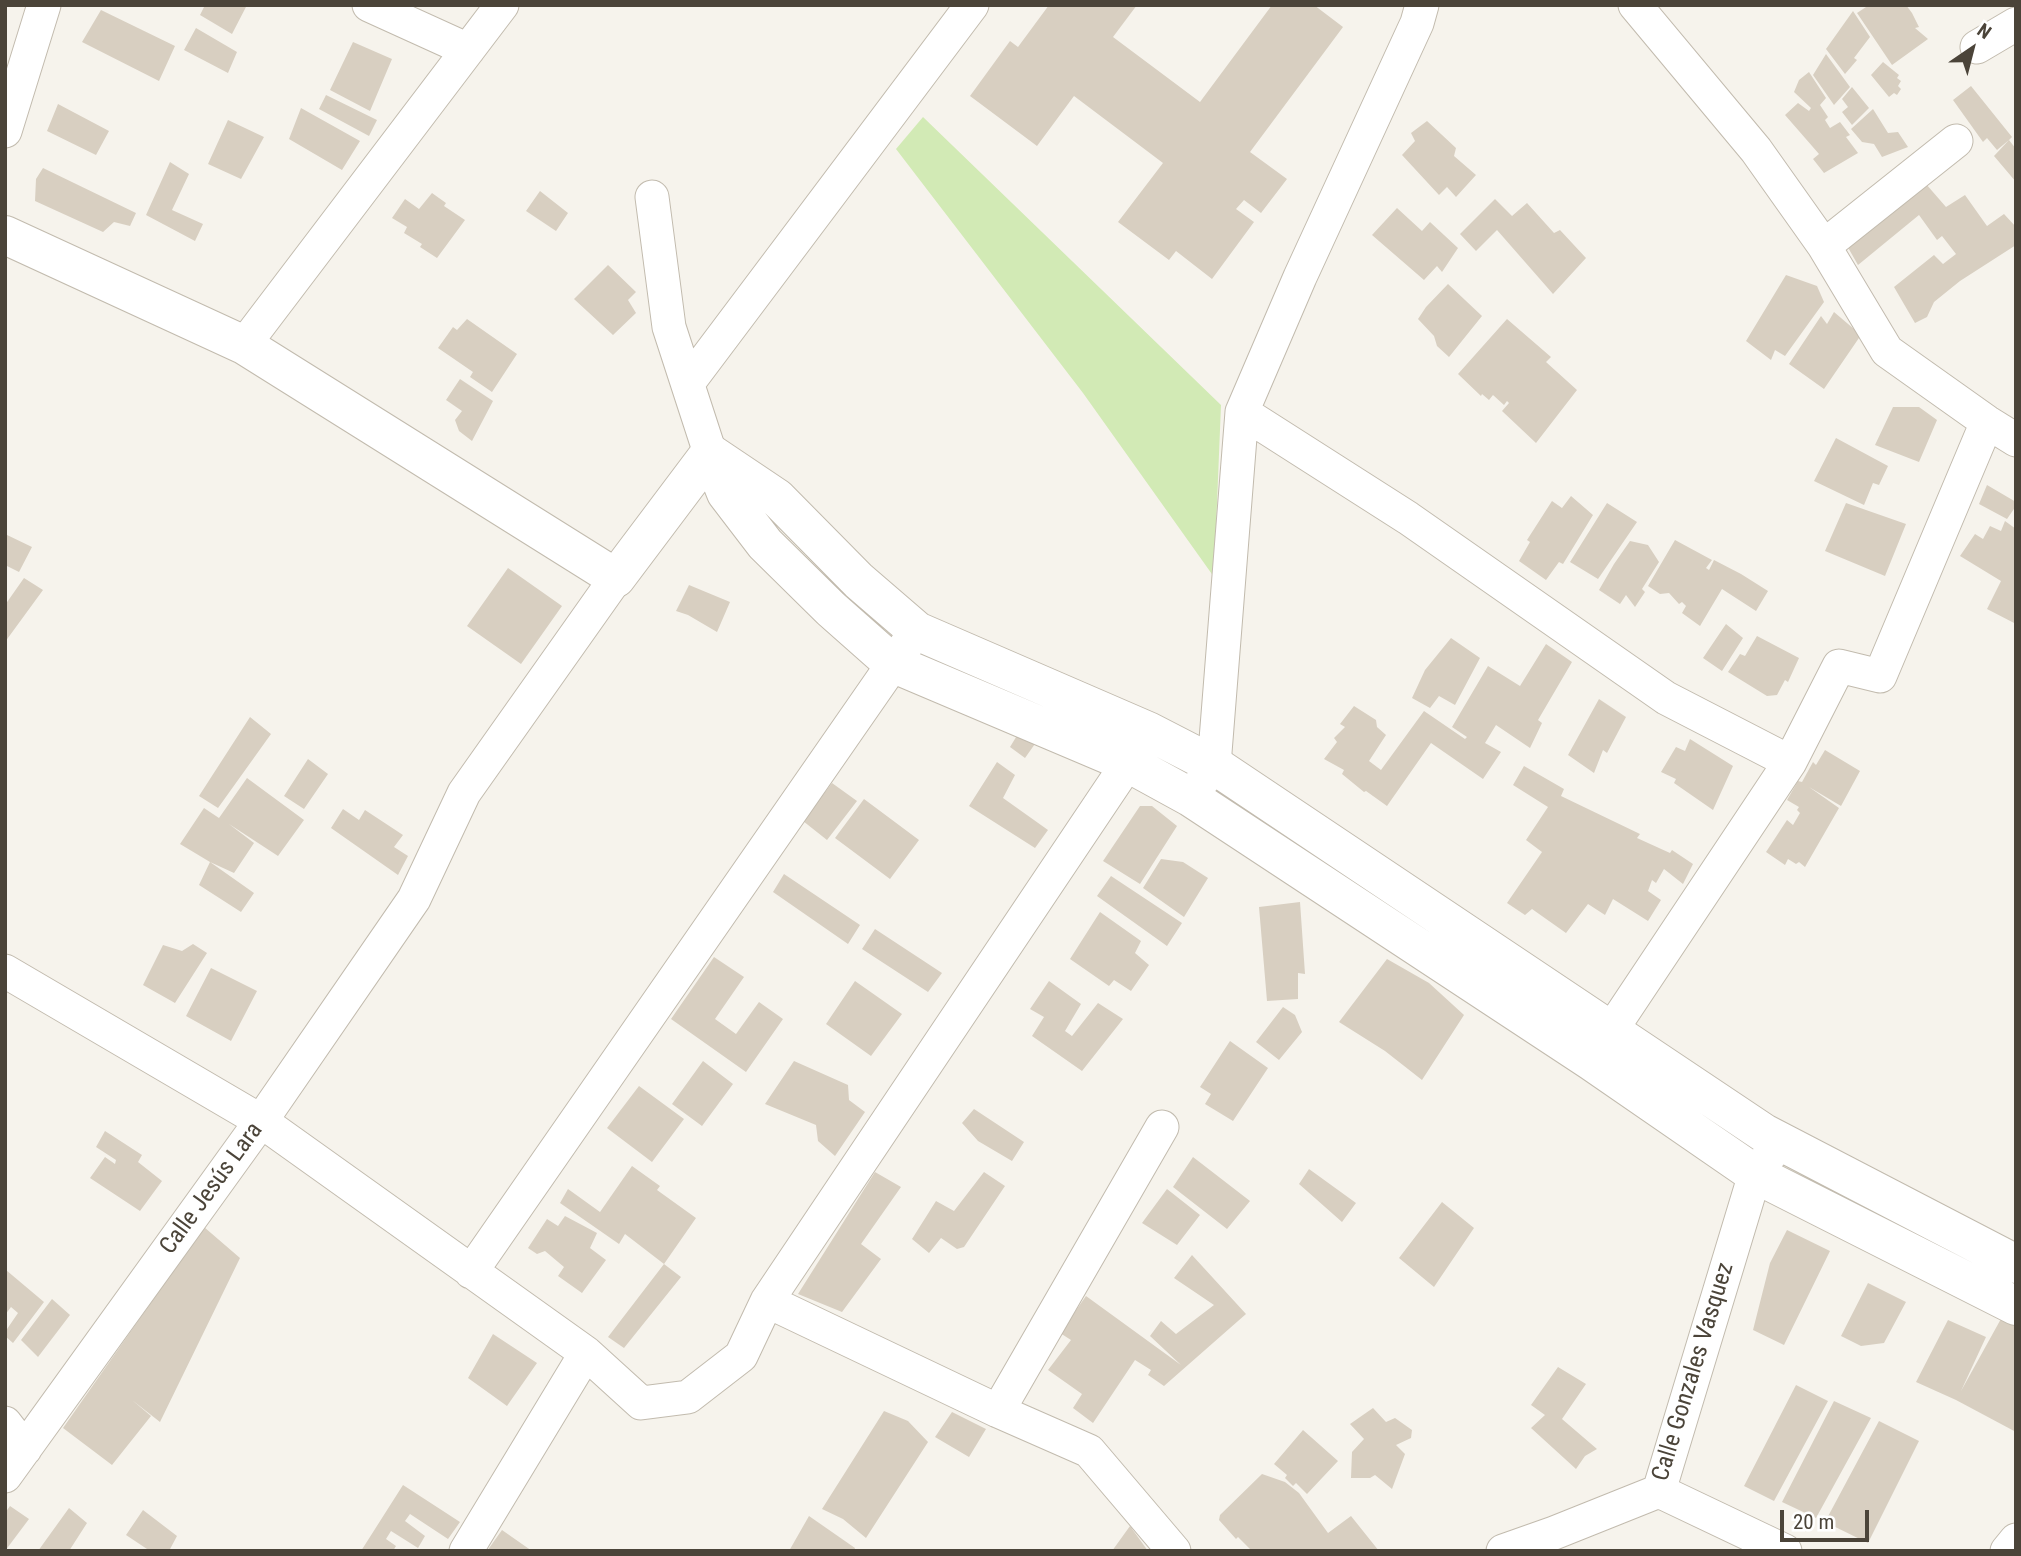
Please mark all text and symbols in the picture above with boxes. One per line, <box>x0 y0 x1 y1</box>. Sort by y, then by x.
north arrow <box>1937 14 2007 84</box>
text: N <box>1973 19 1996 44</box>
street label: Calle Jesús Lara <box>155 1117 269 1261</box>
street label: Calle Gonzales Vasquez <box>1647 1259 1741 1485</box>
scale bar <box>1783 1496 1872 1540</box>
text: 20 m <box>1793 1510 1834 1534</box>

